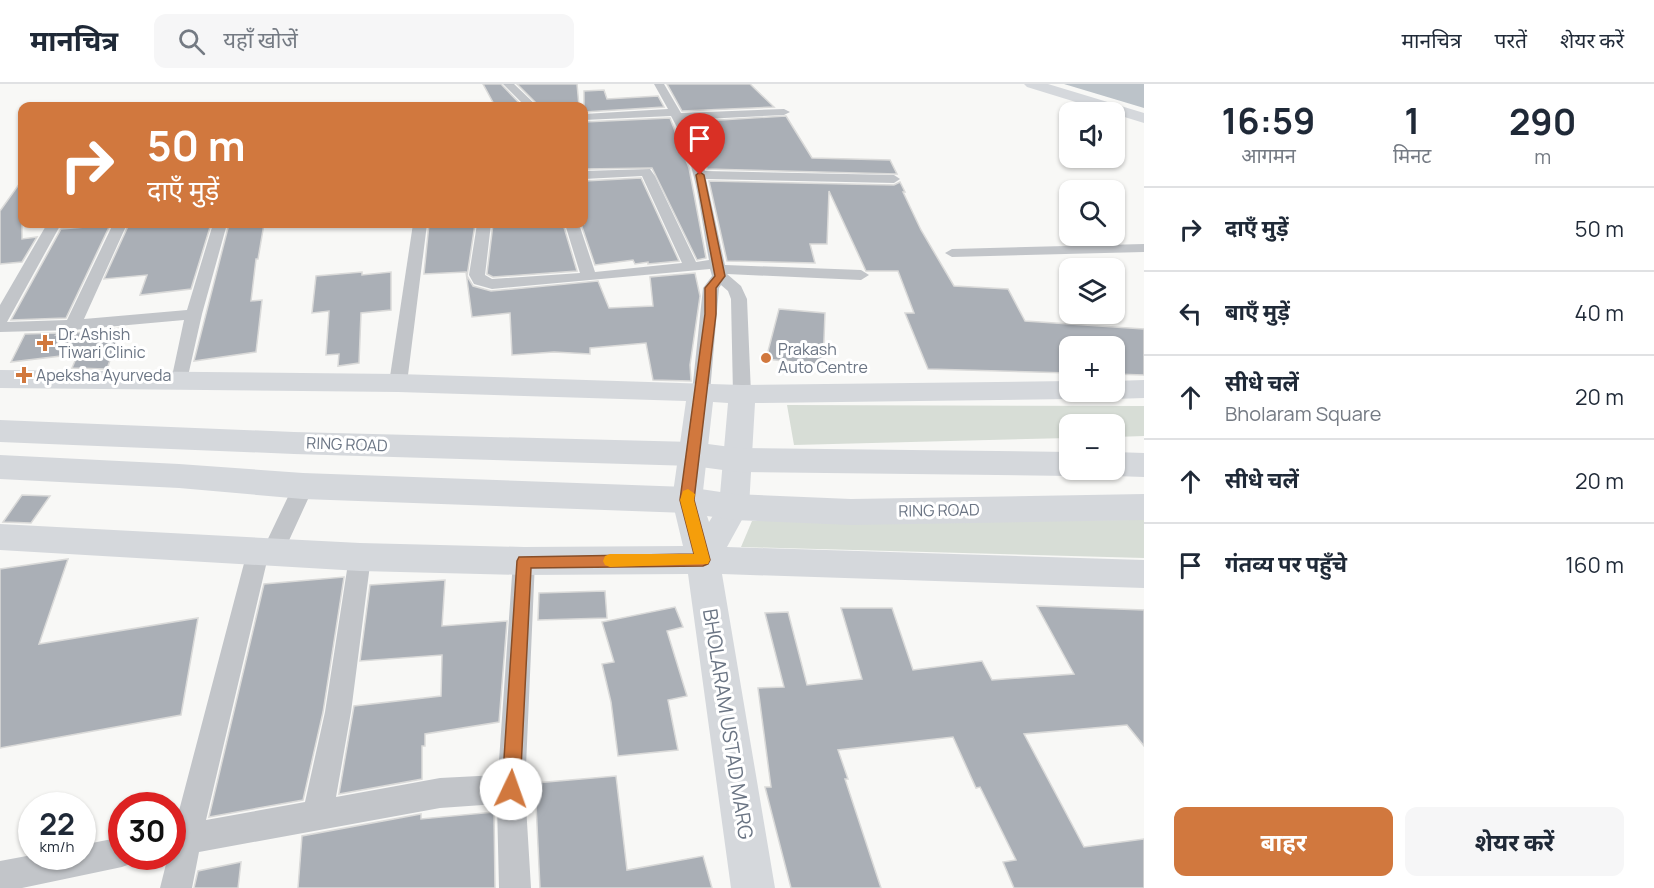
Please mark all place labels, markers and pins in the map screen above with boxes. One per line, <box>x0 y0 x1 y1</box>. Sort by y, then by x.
pin <box>674 113 725 175</box>
place label: Dr. Ashish Tiwari Clinic <box>58 323 146 363</box>
marker: Dr. Ashish Tiwari Clinic <box>36 334 54 352</box>
place label: Prakash Auto Centre <box>778 338 868 378</box>
marker: Prakash Auto Centre <box>759 351 773 365</box>
place label: Apeksha Ayurveda <box>36 364 171 386</box>
marker: Apeksha Ayurveda <box>17 368 31 382</box>

